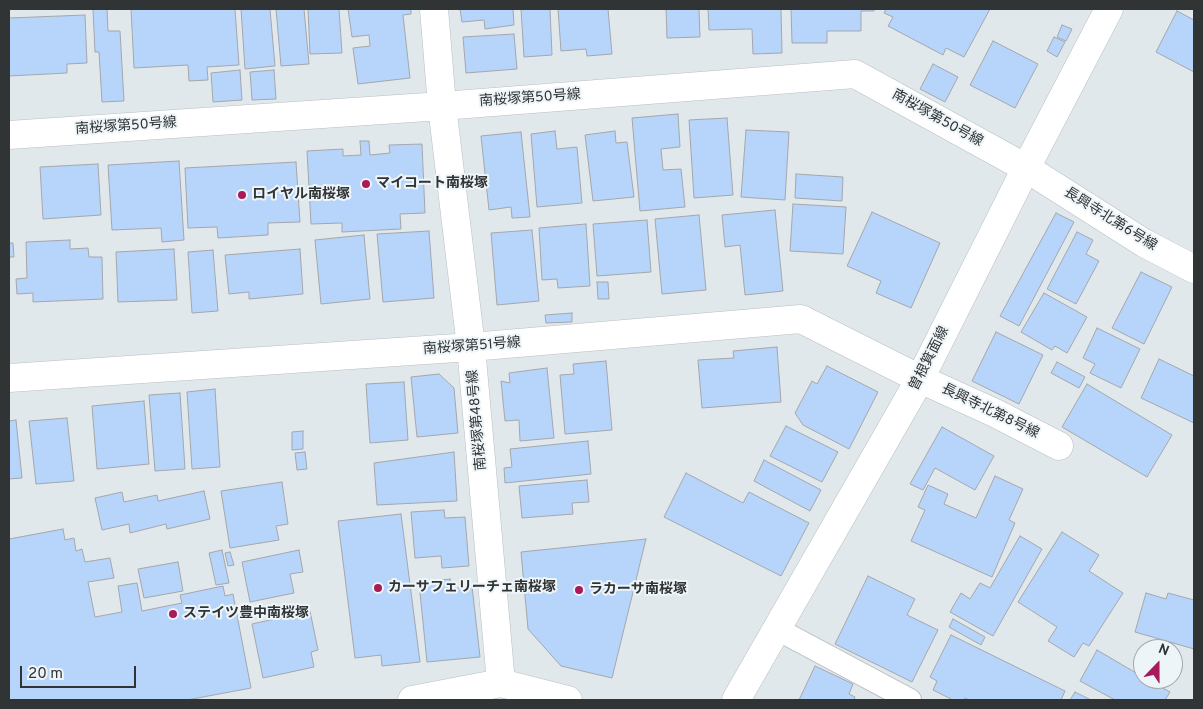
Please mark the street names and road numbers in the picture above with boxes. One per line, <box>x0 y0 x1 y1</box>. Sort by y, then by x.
street label: 南桜塚第50号線 <box>479 87 581 111</box>
street label: 南桜塚第50号線 <box>888 87 986 151</box>
street label: 南桜塚第50号線 <box>75 115 177 139</box>
street label: 長興寺北第6号線 <box>1060 185 1160 255</box>
street label: 曽根箕面線 <box>907 324 953 394</box>
street label: 南桜塚第51号線 <box>423 335 521 359</box>
street label: 南桜塚第48号線 <box>465 369 491 471</box>
street label: 長興寺北第8号線 <box>938 381 1042 443</box>

